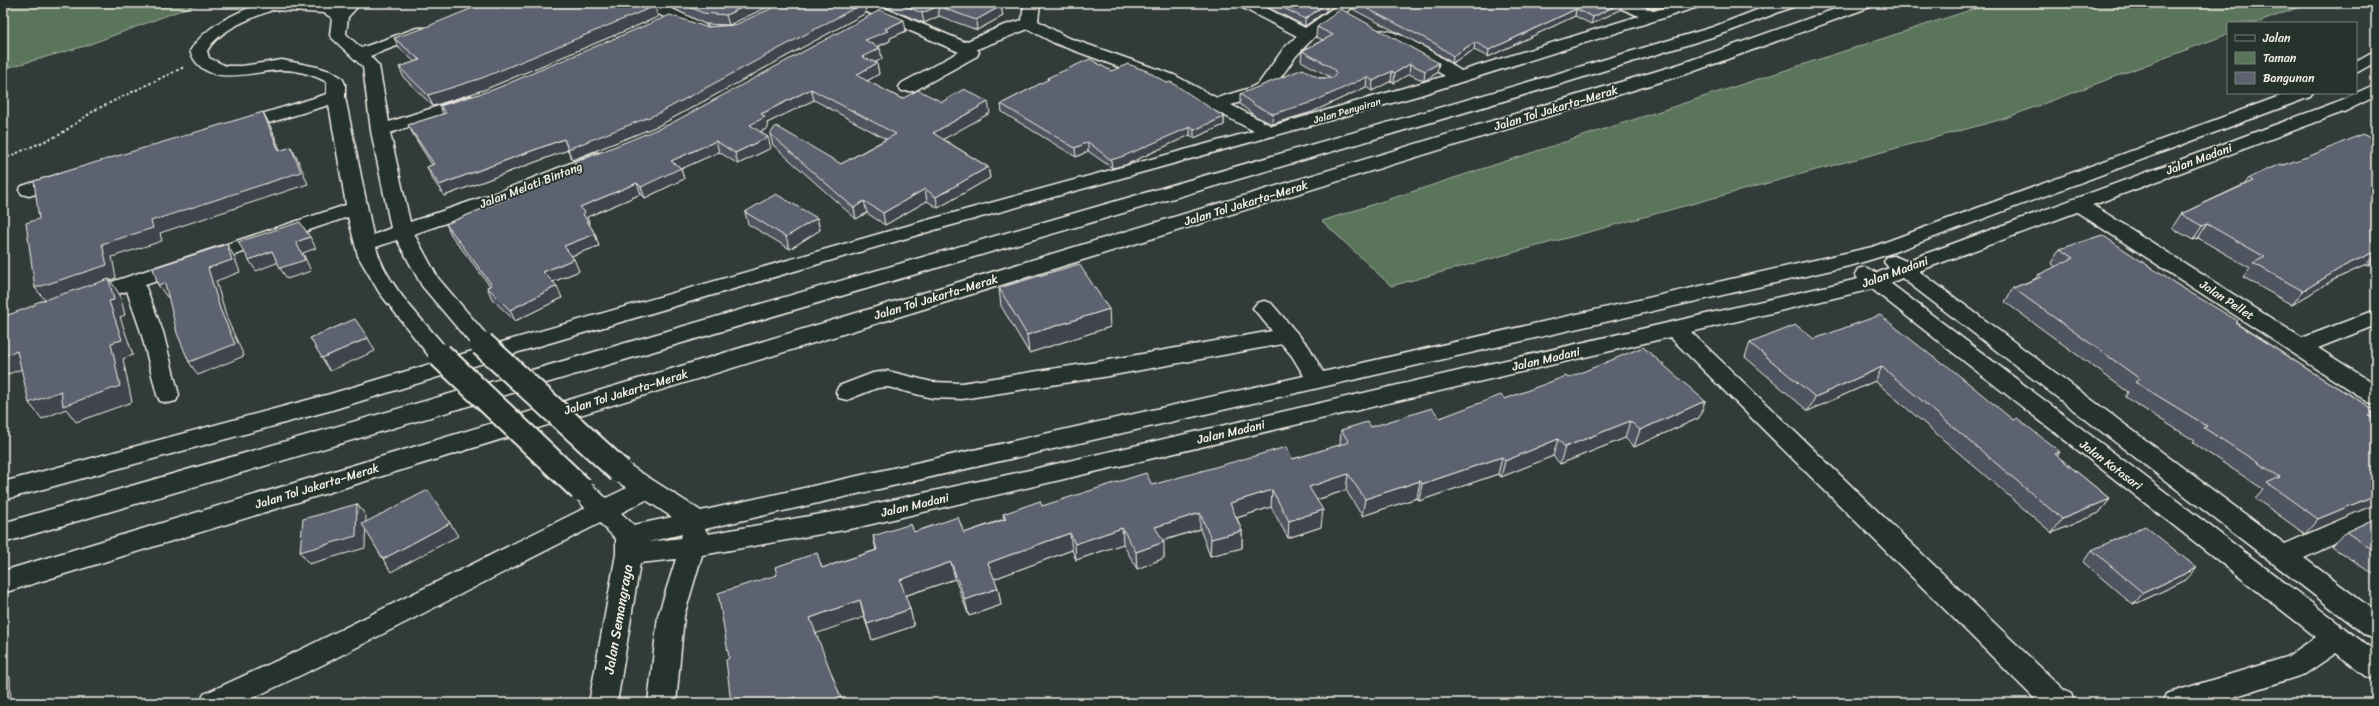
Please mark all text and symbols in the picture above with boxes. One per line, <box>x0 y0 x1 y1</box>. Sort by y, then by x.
legend <box>2227 22 2357 94</box>
text: Jalan <box>2262 27 2291 49</box>
text: Taman <box>2263 47 2297 69</box>
text: Bangunan <box>2263 67 2315 89</box>
street label: Jalan Tol Jakarta–Merak <box>1490 79 1621 138</box>
street label: Jalan Penyairan <box>1311 93 1384 129</box>
street label: Jalan Madani <box>2162 137 2236 181</box>
street label: Jalan Melati Bintang <box>475 155 586 215</box>
street label: Jalan Tol Jakarta–Merak <box>1180 174 1311 233</box>
street label: Jalan Madani <box>1858 250 1932 294</box>
street label: Jalan Tol Jakarta–Merak <box>870 268 1001 327</box>
street label: Jalan Pellet <box>2194 273 2259 326</box>
street label: Jalan Madani <box>1509 340 1583 378</box>
street label: Jalan Tol Jakarta–Merak <box>560 363 691 422</box>
street label: Jalan Madani <box>1194 413 1268 451</box>
street label: Jalan Kotasari <box>2074 433 2148 496</box>
street label: Jalan Tol Jakarta–Merak <box>251 457 382 516</box>
street label: Jalan Madani <box>878 486 952 524</box>
street label: Jalan Semangraya <box>596 562 640 677</box>

